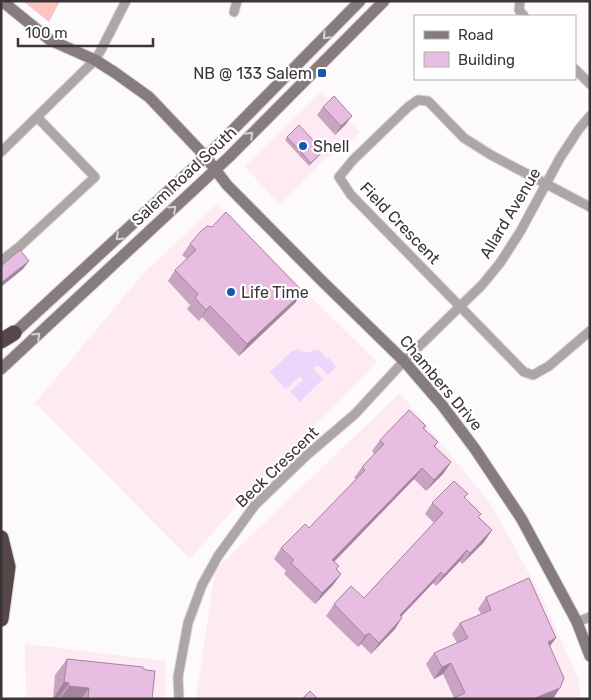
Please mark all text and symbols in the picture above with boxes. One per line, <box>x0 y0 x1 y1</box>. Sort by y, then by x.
scale bar <box>18 15 152 47</box>
legend <box>414 15 576 80</box>
text: 100 m <box>25 24 67 42</box>
text: Road <box>458 26 494 44</box>
one-way arrow <box>323 30 332 39</box>
text: Building <box>458 51 515 69</box>
place label: NB @ 133 Salem <box>193 64 312 83</box>
marker: NB @ 133 Salem <box>316 67 328 79</box>
street label: Salem Road South <box>128 123 240 229</box>
one-way arrow <box>245 132 254 141</box>
place label: Shell <box>313 137 349 156</box>
marker: Shell <box>297 140 309 152</box>
street label: Allard Avenue <box>476 164 545 262</box>
street label: Field Crescent <box>356 178 444 268</box>
one-way arrow <box>167 206 176 215</box>
one-way arrow <box>115 231 124 240</box>
place label: Life Time <box>241 283 309 302</box>
marker: Life Time <box>225 286 237 298</box>
street label: Chambers Drive <box>396 331 486 435</box>
one-way arrow <box>31 333 40 342</box>
street label: Beck Crescent <box>232 423 322 511</box>

